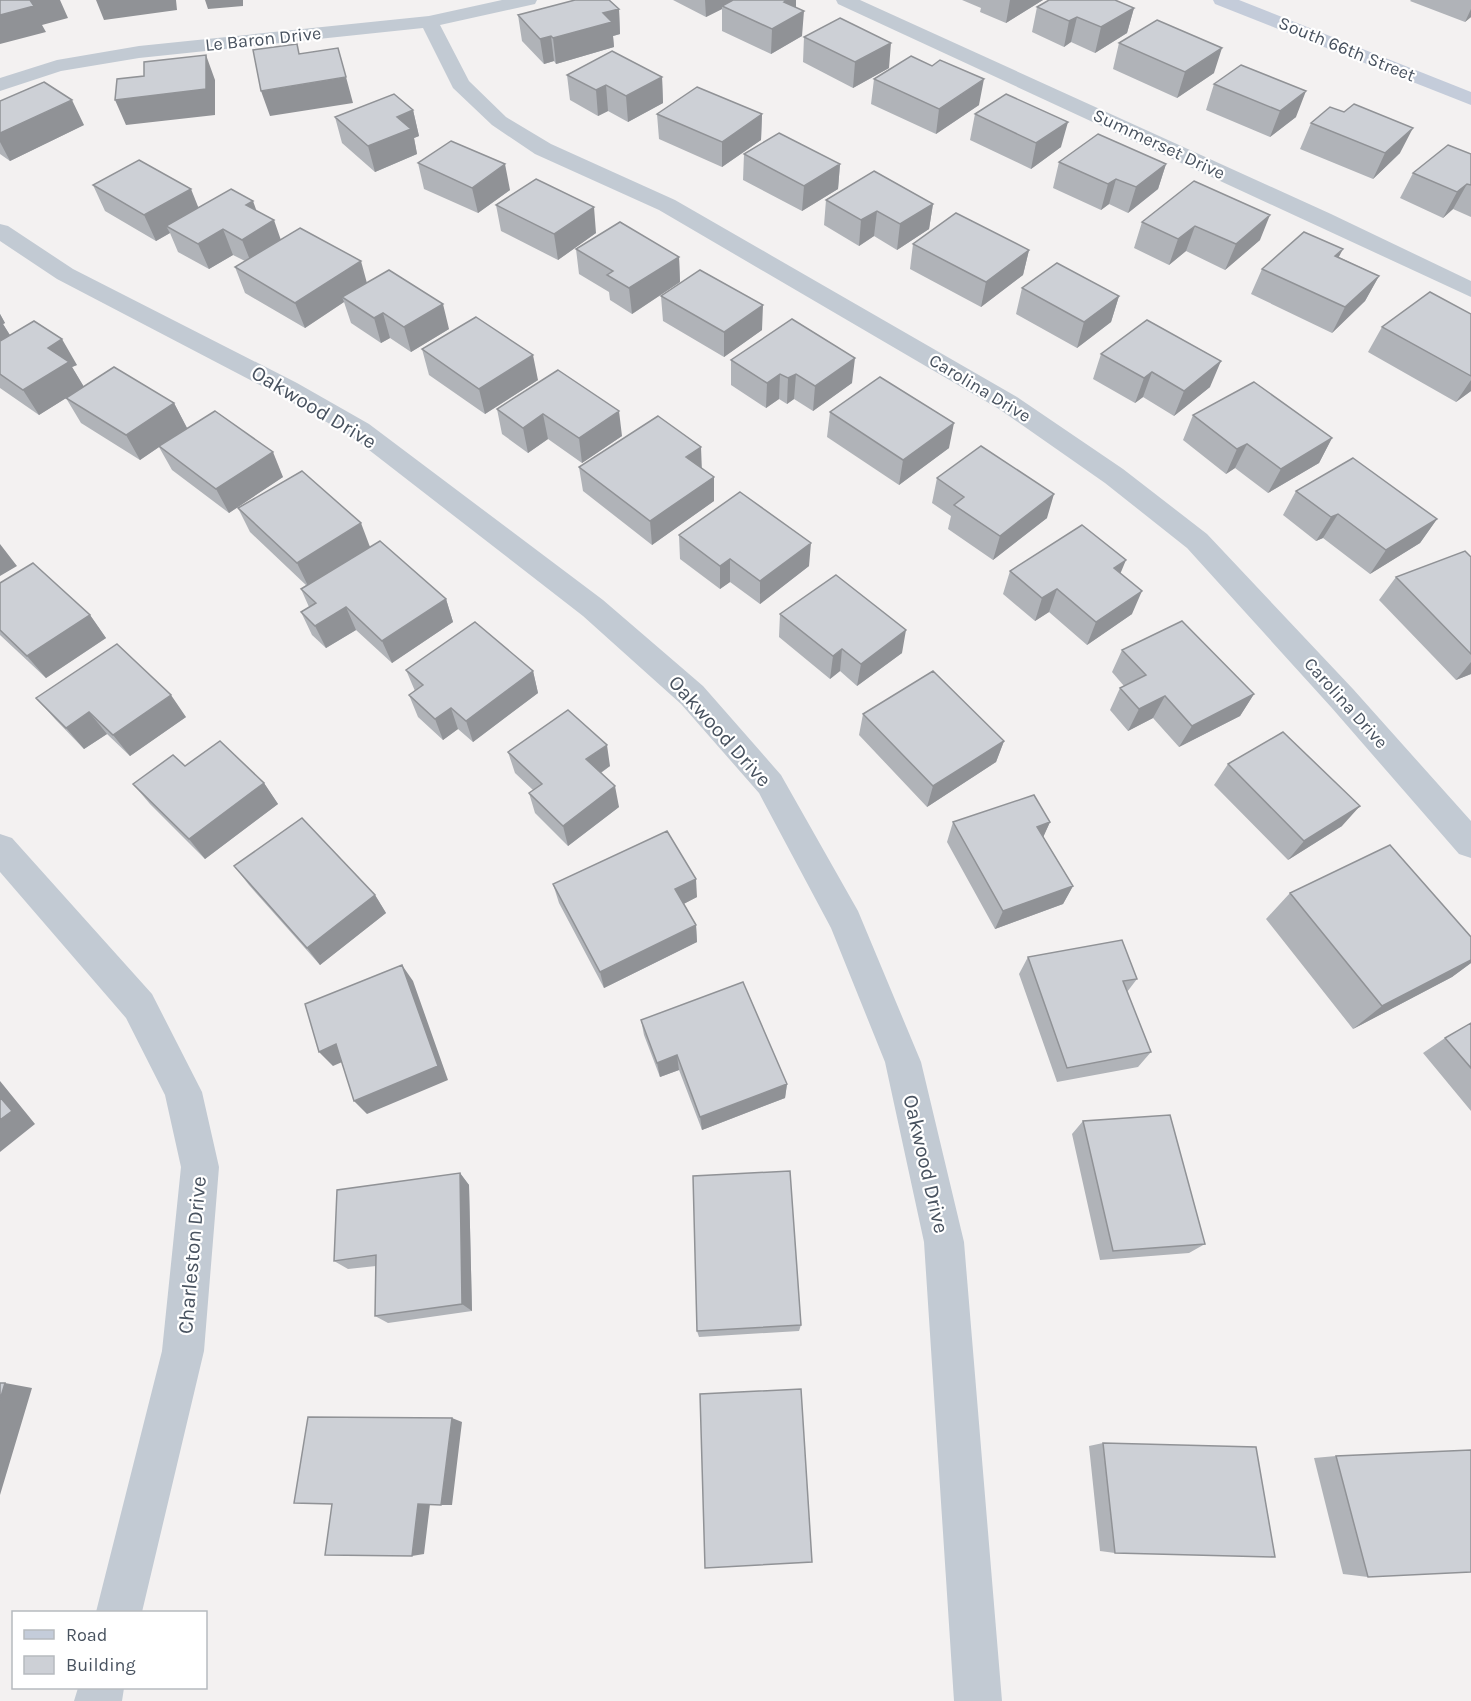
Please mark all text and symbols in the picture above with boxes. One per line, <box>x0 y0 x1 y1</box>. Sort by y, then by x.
street label: South 66th Street <box>1275 12 1419 87</box>
street label: Le Baron Drive <box>204 22 322 56</box>
street label: Summerset Drive <box>1090 104 1228 184</box>
street label: Carolina Drive <box>925 349 1035 427</box>
street label: Oakwood Drive <box>247 360 381 454</box>
street label: Carolina Drive <box>1299 653 1393 753</box>
street label: Oakwood Drive <box>664 670 776 792</box>
street label: Oakwood Drive <box>898 1092 954 1236</box>
street label: Charleston Drive <box>173 1175 211 1335</box>
legend <box>12 1611 207 1689</box>
text: Road <box>66 1624 107 1646</box>
text: Building <box>66 1654 136 1676</box>

